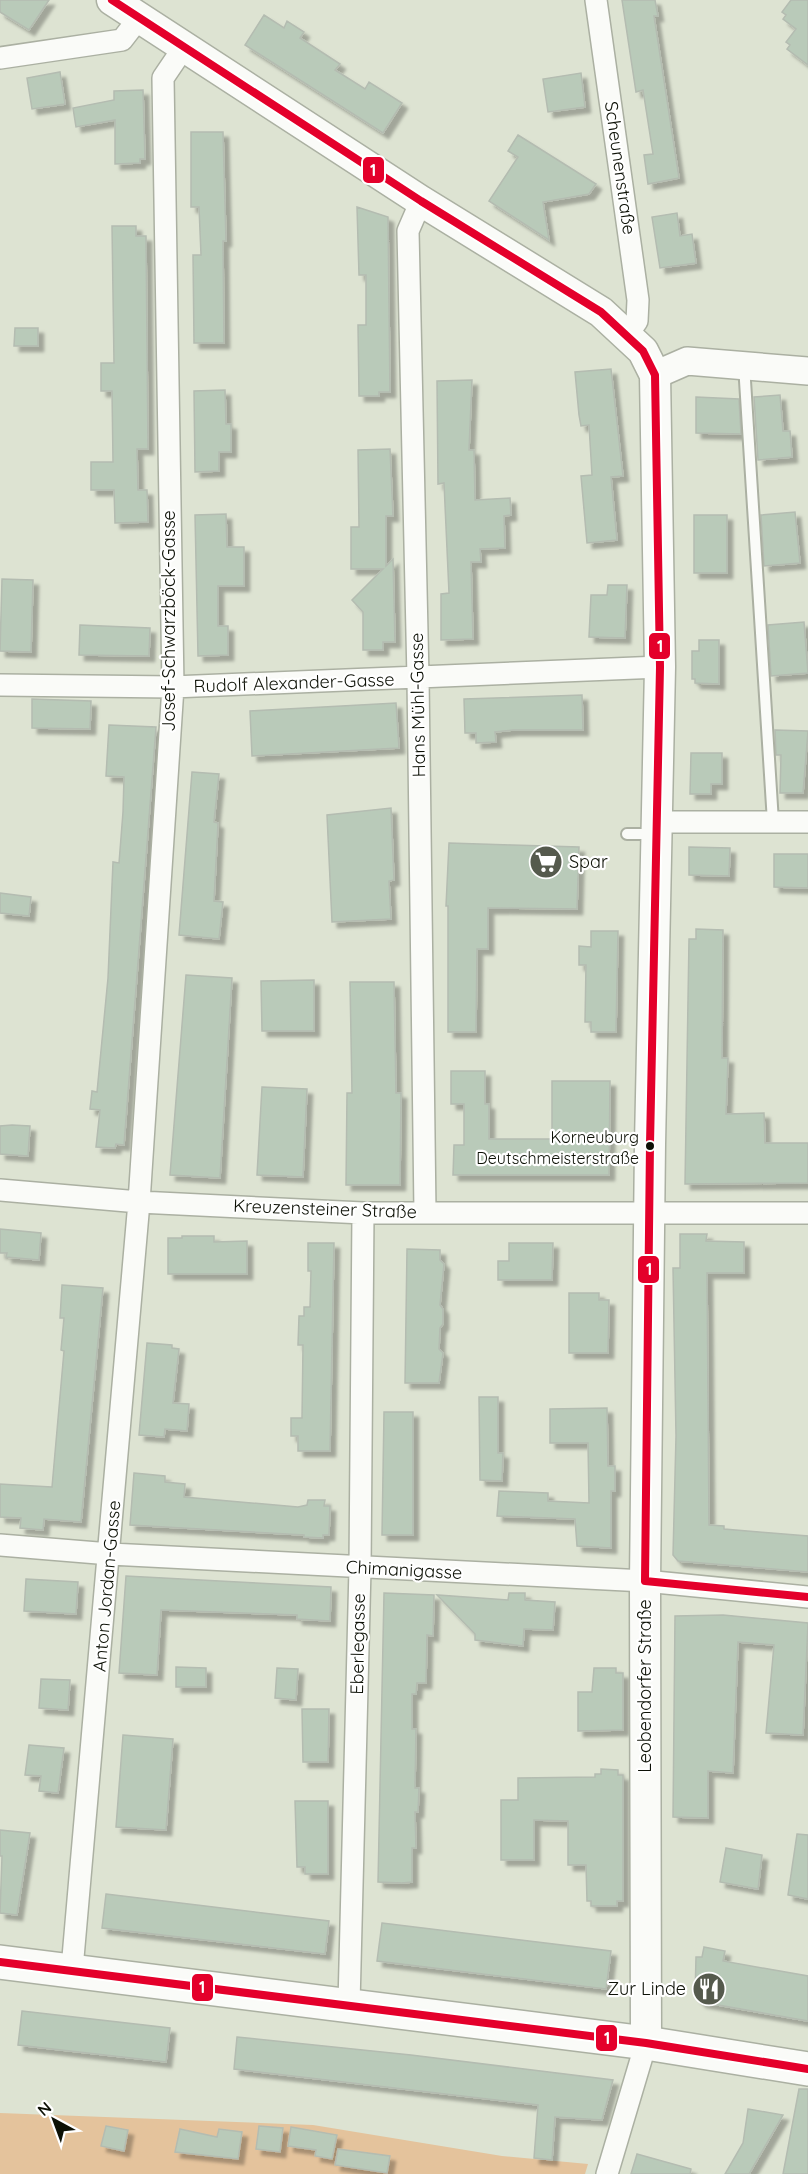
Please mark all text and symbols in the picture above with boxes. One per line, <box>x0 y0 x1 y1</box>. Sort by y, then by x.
street label: Scheunenstraße <box>600 100 641 236</box>
line badge: 1 <box>362 156 385 184</box>
text: 1 <box>370 160 376 180</box>
street label: Josef-Schwarzböck-Gasse <box>157 510 180 732</box>
street label: Hans Mühl-Gasse <box>405 632 430 778</box>
line badge: 1 <box>648 632 671 660</box>
text: 1 <box>657 636 663 656</box>
street label: Rudolf Alexander-Gasse <box>193 668 395 697</box>
supermarket icon: Spar <box>528 844 564 880</box>
place label: Spar <box>569 850 608 873</box>
place label: Korneuburg Deutschmeisterstraße <box>476 1127 639 1168</box>
marker: Korneuburg Deutschmeisterstraße <box>644 1140 656 1152</box>
street label: Kreuzensteiner Straße <box>233 1194 417 1223</box>
line badge: 1 <box>637 1255 660 1284</box>
text: 1 <box>646 1259 652 1279</box>
street label: Anton Jordan-Gasse <box>88 1499 125 1673</box>
street label: Chimanigasse <box>345 1555 463 1584</box>
street label: Eberlegasse <box>345 1593 370 1695</box>
street label: Leobendorfer Straße <box>633 1599 656 1773</box>
restaurant icon: Zur Linde <box>691 1971 727 2007</box>
line badge: 1 <box>191 1973 214 2002</box>
text: 1 <box>199 1977 205 1997</box>
place label: Zur Linde <box>608 1977 686 2000</box>
line badge: 1 <box>595 2024 618 2052</box>
text: 1 <box>604 2028 610 2048</box>
north arrow <box>24 2090 84 2150</box>
text: N <box>33 2097 55 2120</box>

